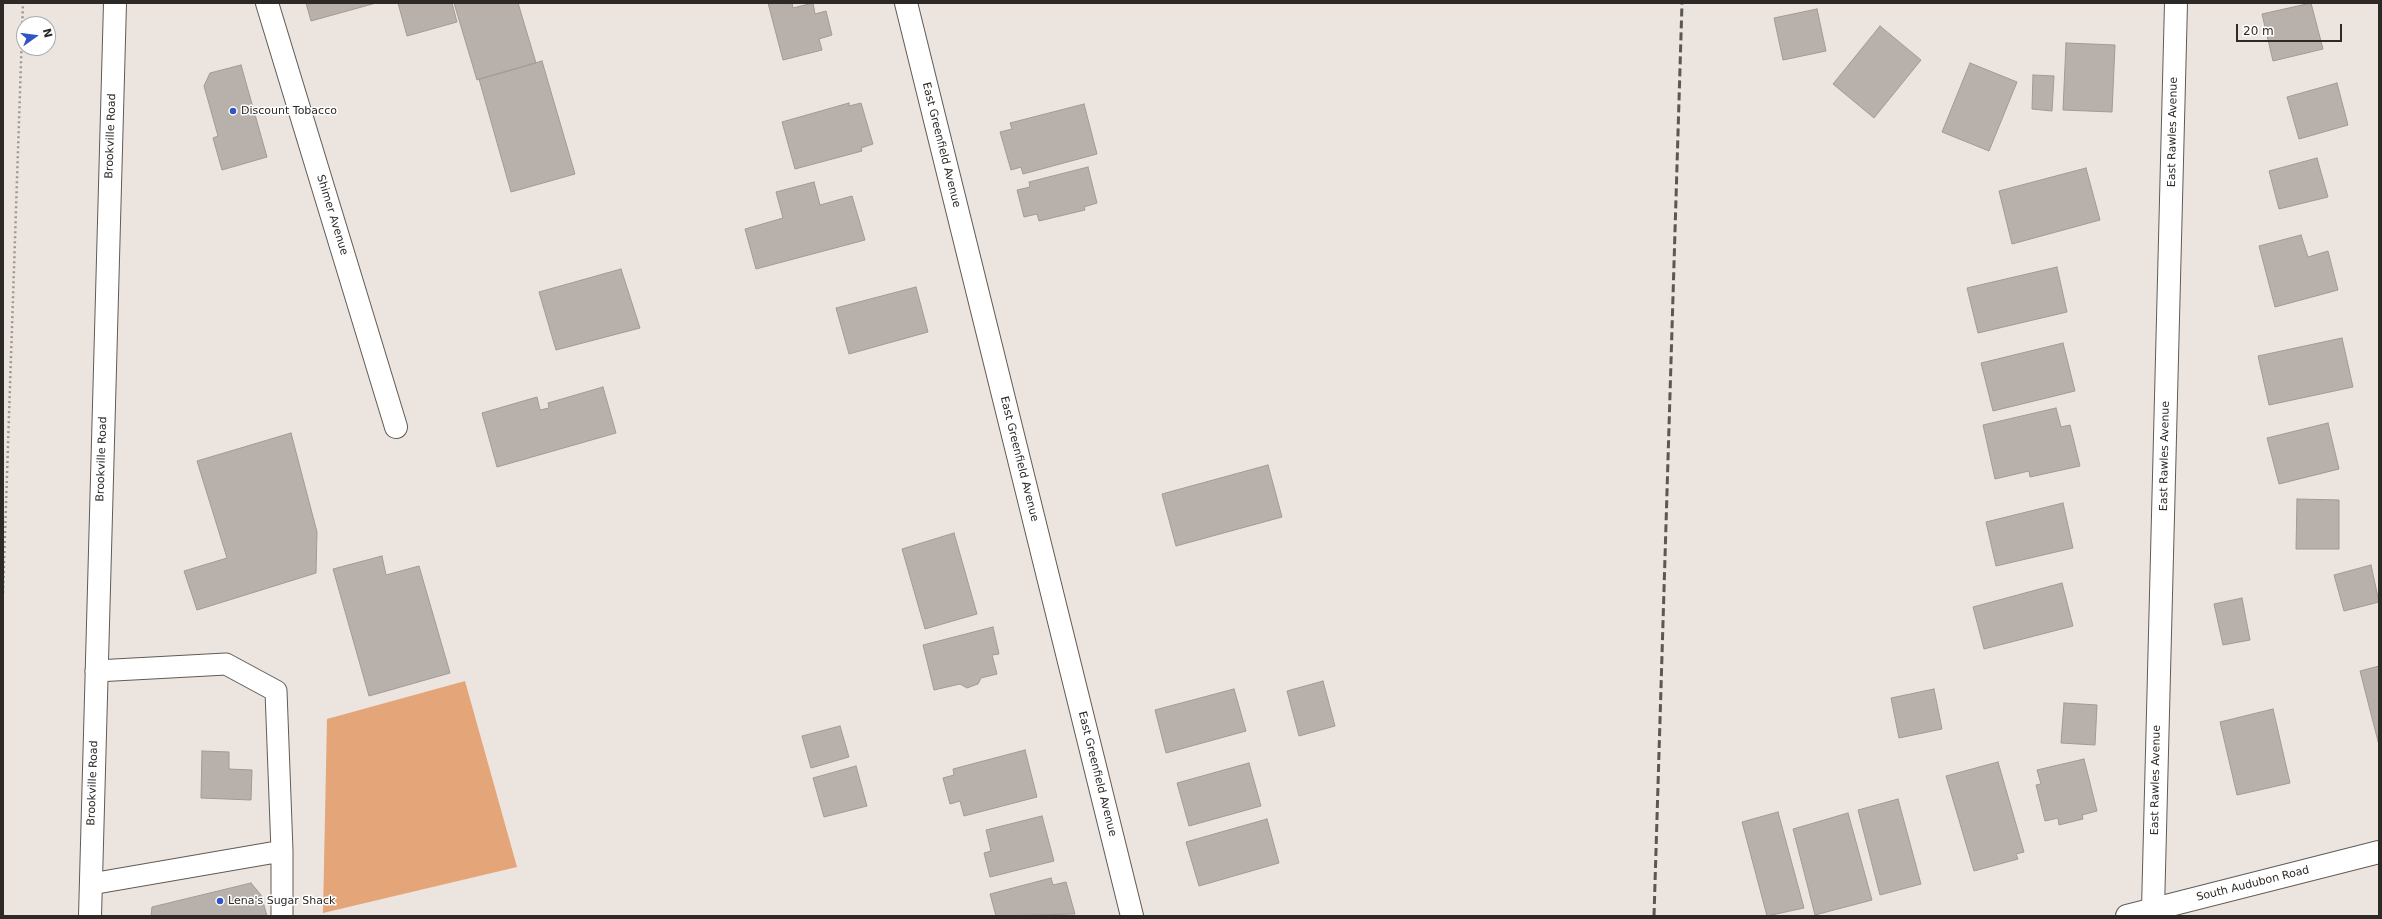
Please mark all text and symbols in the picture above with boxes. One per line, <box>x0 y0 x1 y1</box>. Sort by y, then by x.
north arrow <box>16 16 56 56</box>
scale bar <box>2238 16 2344 42</box>
text: 20 m <box>2243 24 2274 38</box>
text: N <box>40 27 55 39</box>
street label: East Rawles Avenue <box>2165 77 2181 187</box>
street label: East Greenfield Avenue <box>919 81 963 209</box>
street label: Brookville Road <box>103 93 119 179</box>
place label: Discount Tobacco <box>241 104 337 118</box>
marker: Discount Tobacco <box>228 106 238 116</box>
street label: Shimer Avenue <box>313 173 351 257</box>
street label: East Greenfield Avenue <box>997 395 1041 523</box>
street label: East Rawles Avenue <box>2157 401 2173 511</box>
street label: Brookville Road <box>94 416 110 502</box>
street label: East Greenfield Avenue <box>1075 710 1119 838</box>
street label: East Rawles Avenue <box>2148 725 2164 835</box>
street label: Brookville Road <box>85 740 101 826</box>
street label: South Audubon Road <box>2195 864 2311 904</box>
place label: Lena's Sugar Shack <box>228 894 335 908</box>
marker: Lena's Sugar Shack <box>215 896 225 906</box>

